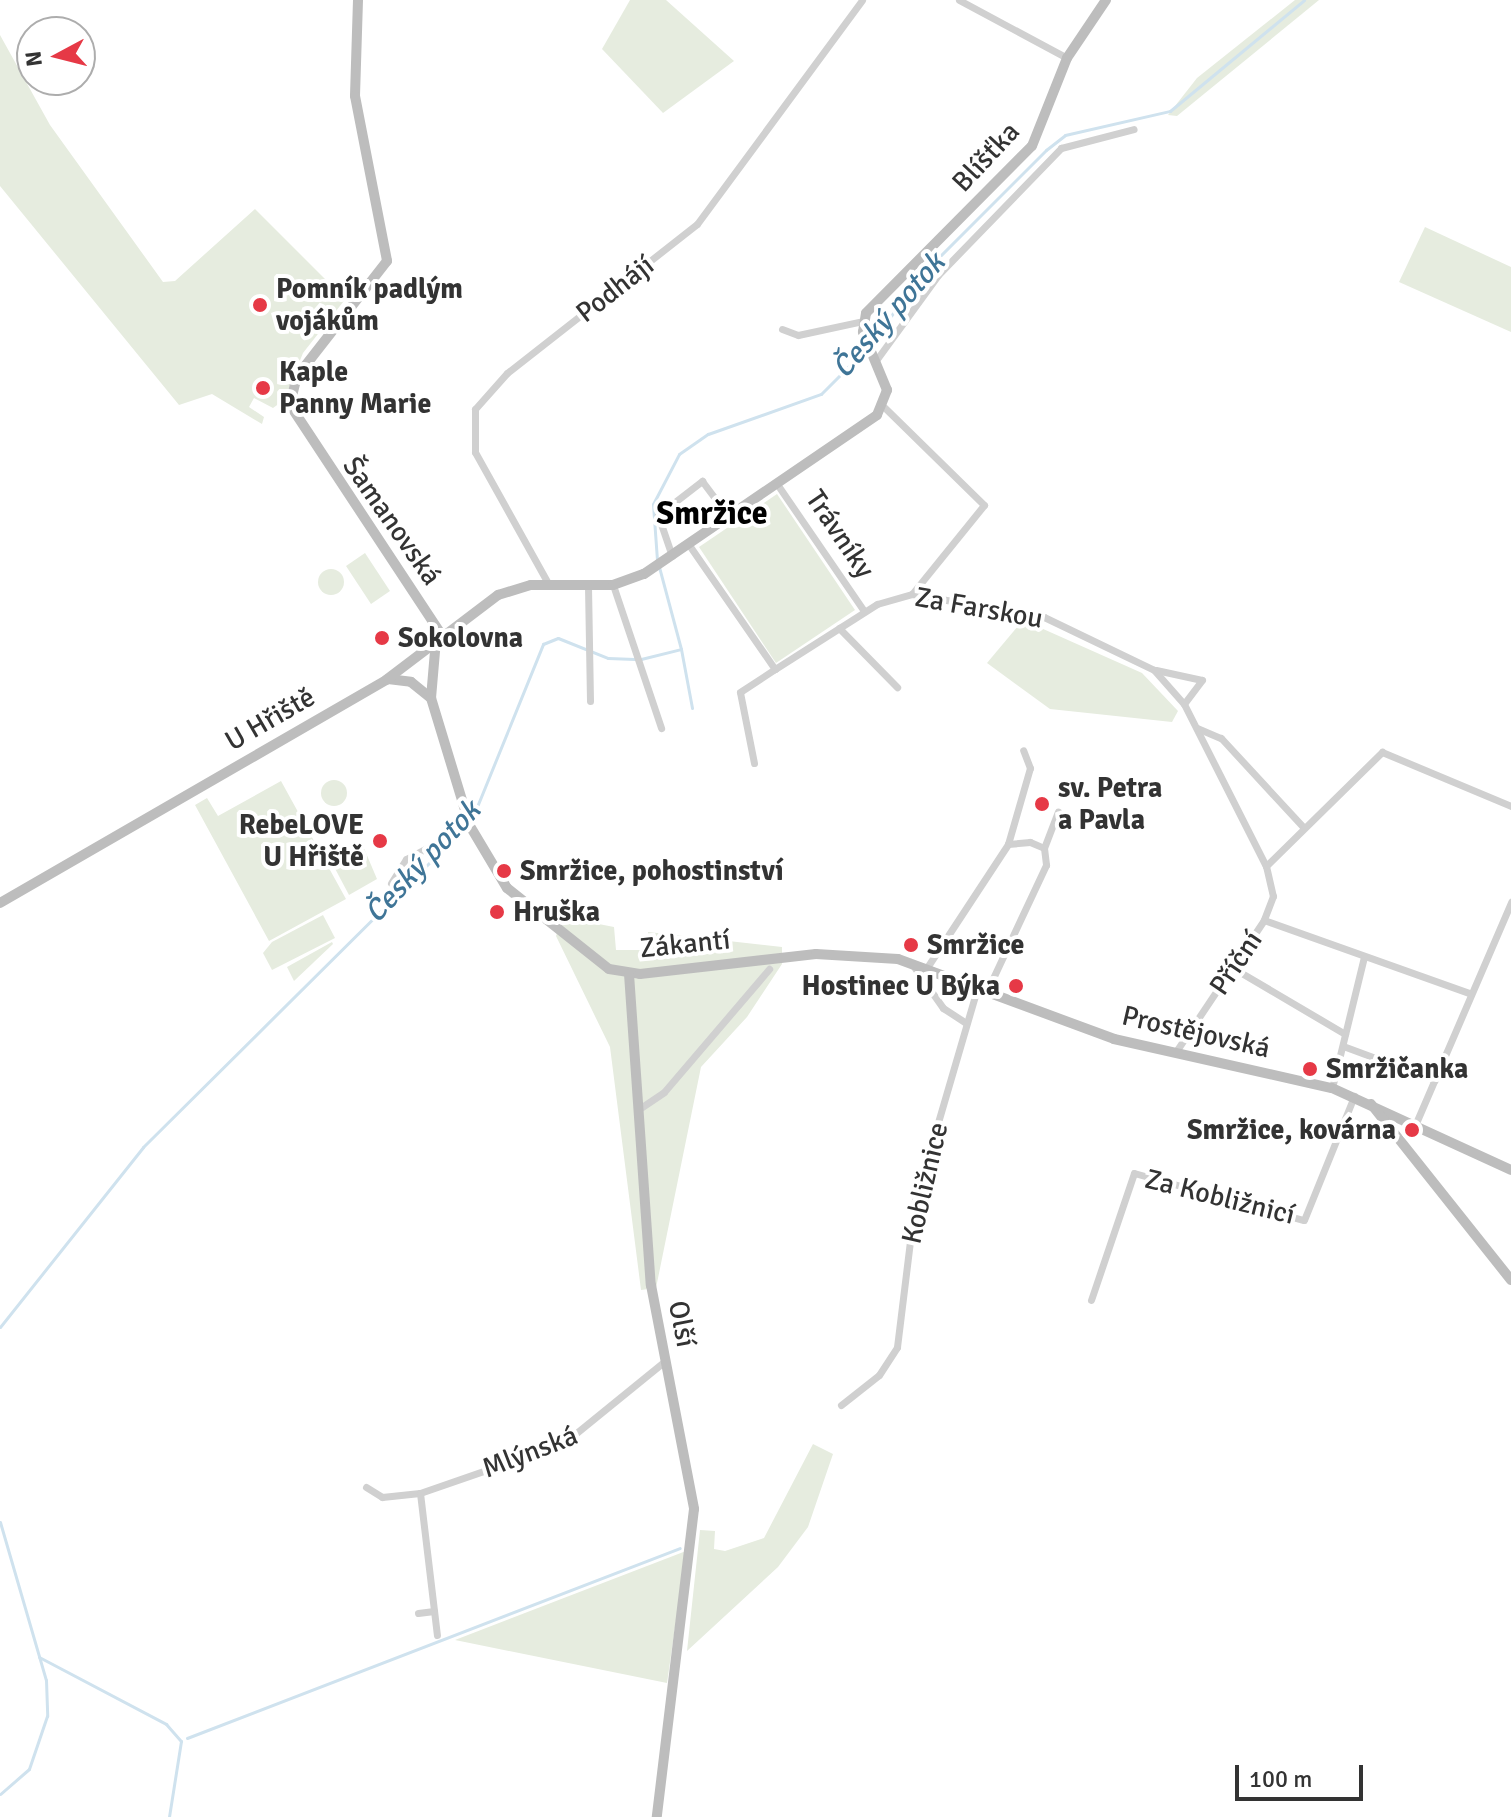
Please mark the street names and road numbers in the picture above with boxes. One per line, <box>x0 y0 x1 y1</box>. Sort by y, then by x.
street label: Blíšťka <box>945 115 1027 199</box>
street label: Podhájí <box>569 248 661 330</box>
street label: Šamanovská <box>335 450 449 592</box>
street label: Trávníky <box>798 484 882 584</box>
street label: Za Farskou <box>912 580 1046 636</box>
street label: U Hřiště <box>219 680 321 758</box>
street label: Zákantí <box>638 923 732 965</box>
street label: Příční <box>1203 925 1269 1001</box>
street label: Prostějovská <box>1119 999 1273 1065</box>
street label: Kobližnice <box>895 1119 955 1247</box>
street label: Za Kobližnicí <box>1142 1162 1298 1232</box>
street label: Olší <box>661 1298 703 1350</box>
street label: Mlýnská <box>478 1419 582 1485</box>

